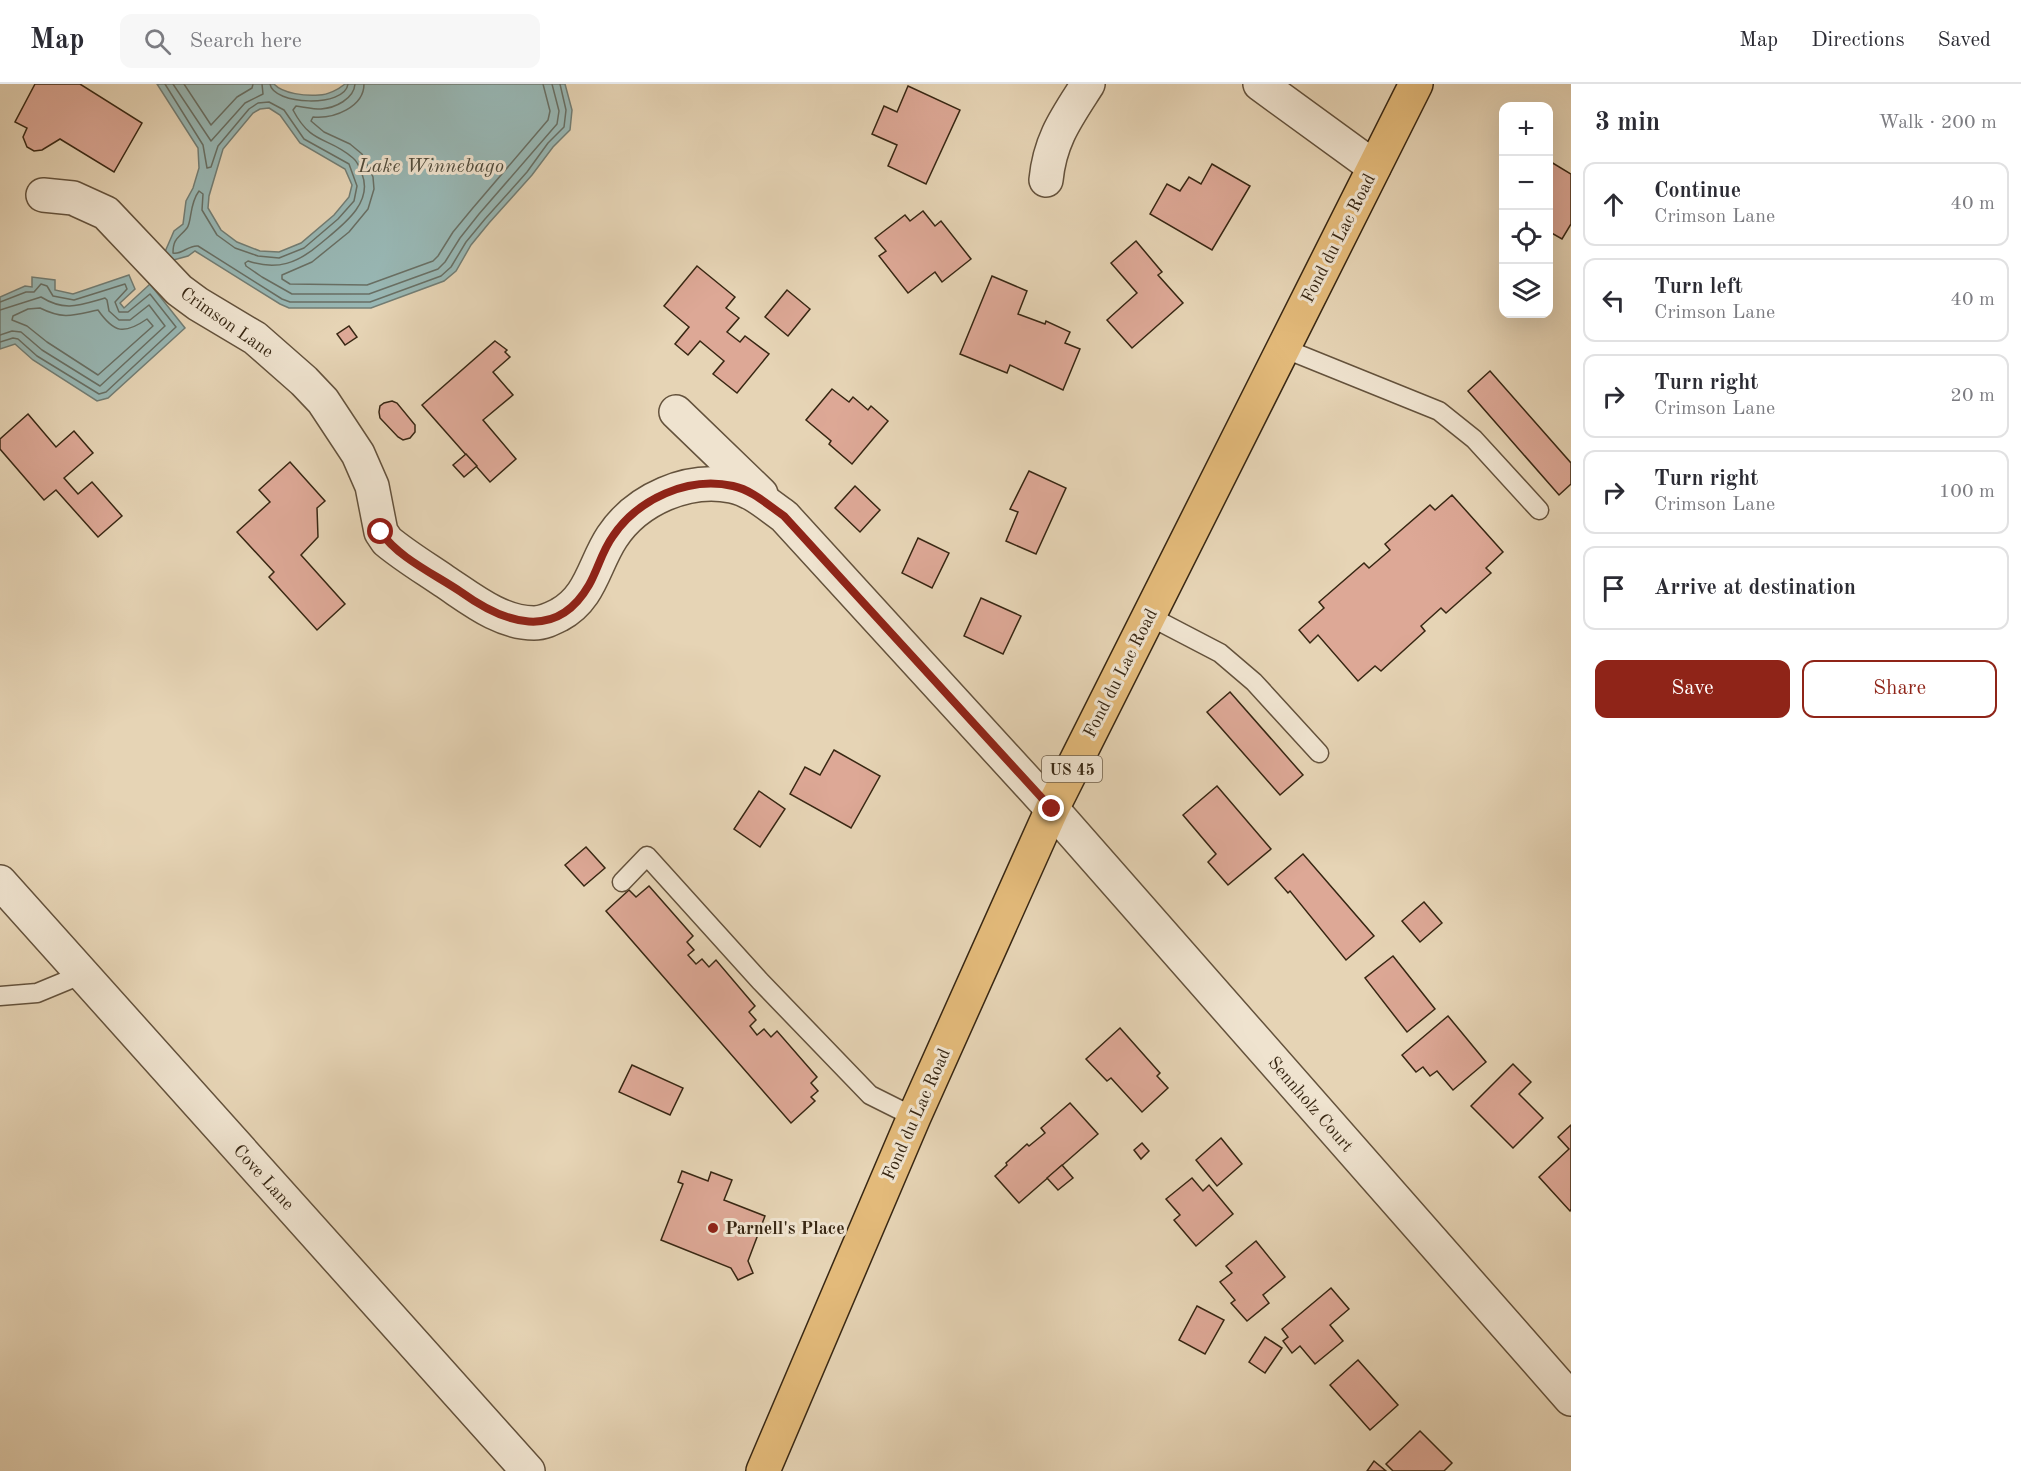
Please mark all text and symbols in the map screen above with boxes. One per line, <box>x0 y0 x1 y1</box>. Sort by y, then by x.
search box <box>120 14 540 68</box>
icon: search <box>141 25 174 58</box>
text: Map <box>30 27 84 55</box>
text: Search here <box>189 30 302 52</box>
text: Map <box>1739 30 1778 51</box>
text: Directions <box>1811 30 1905 51</box>
text: Saved <box>1938 30 1991 51</box>
map controls <box>1499 102 1553 318</box>
button: + <box>1499 102 1553 156</box>
text: 3 min <box>1595 110 1660 136</box>
text: Walk · 200 m <box>1878 113 1997 133</box>
button: − <box>1499 156 1553 210</box>
water label: Lake Winnebago <box>357 157 504 177</box>
street label: Fond du Lac Road <box>1299 171 1379 306</box>
text: Continue <box>1654 180 1741 202</box>
icon: ahead <box>1597 188 1630 221</box>
text: 40 m <box>1950 194 1995 214</box>
text: Crimson Lane <box>1654 207 1775 227</box>
button: locate <box>1499 210 1553 264</box>
button: layers <box>1499 264 1553 318</box>
text: Turn left <box>1654 276 1743 298</box>
street label: Crimson Lane <box>177 284 276 361</box>
icon: left <box>1597 284 1630 317</box>
text: 40 m <box>1950 290 1995 310</box>
text: Crimson Lane <box>1654 303 1775 323</box>
text: Turn right <box>1654 372 1758 394</box>
icon: right <box>1597 380 1630 413</box>
text: 20 m <box>1950 386 1995 406</box>
text: Crimson Lane <box>1654 399 1775 419</box>
text: Turn right <box>1654 468 1758 490</box>
icon: right <box>1597 476 1630 509</box>
text: 100 m <box>1939 482 1995 502</box>
text: Crimson Lane <box>1654 495 1775 515</box>
route start <box>367 518 393 544</box>
icon: arrive <box>1597 572 1630 605</box>
text: Arrive at destination <box>1654 577 1856 599</box>
street label: Fond du Lac Road <box>1081 606 1161 741</box>
button: Save <box>1595 660 1790 718</box>
button: Share <box>1802 660 1997 718</box>
road number: US 45 <box>1042 756 1102 782</box>
route end <box>1038 795 1064 821</box>
street label: Fond du Lac Road <box>880 1046 954 1183</box>
street label: Sennholz Court <box>1264 1054 1356 1156</box>
street label: Cove Lane <box>229 1141 297 1214</box>
place label: Parnell's Place <box>725 1220 845 1238</box>
marker: Parnell's Place <box>706 1221 720 1235</box>

